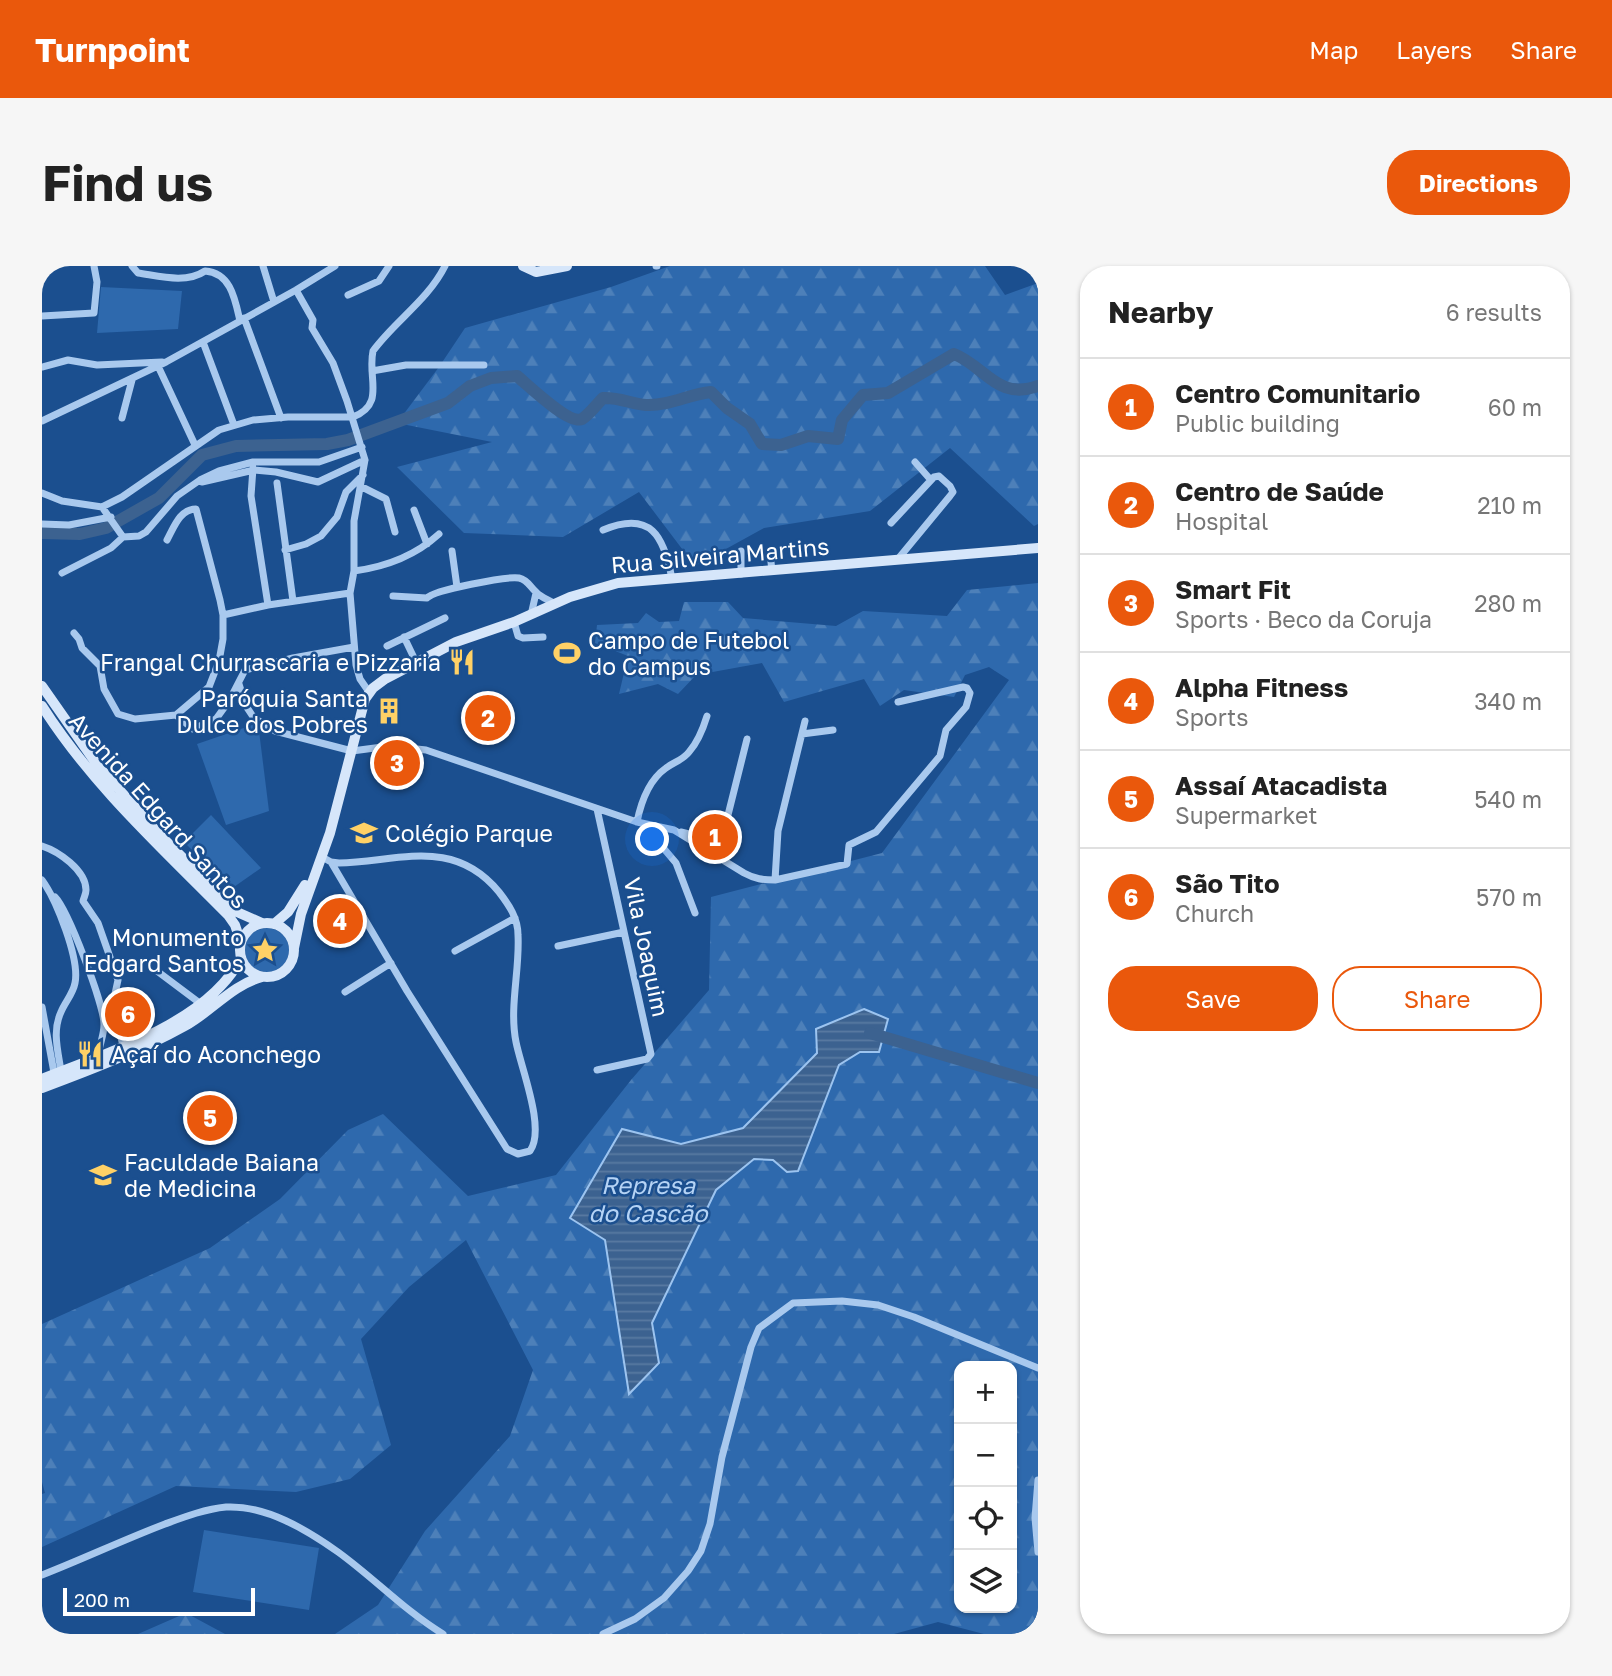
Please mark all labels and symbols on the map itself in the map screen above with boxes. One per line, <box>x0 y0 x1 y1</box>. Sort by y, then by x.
street label: Rua Silveira Martins <box>610 532 830 578</box>
place label: Campo de Futebol do Campus <box>588 626 789 680</box>
sports icon: Campo de Futebol do Campus <box>552 638 582 668</box>
restaurant icon: Frangal Churrascaria e Pizzaria <box>447 647 477 677</box>
place label: Frangal Churrascaria e Pizzaria <box>100 648 441 676</box>
place label: Paróquia Santa Dulce dos Pobres <box>176 684 368 738</box>
pin: 2 <box>465 692 511 744</box>
building icon: Paróquia Santa Dulce dos Pobres <box>374 696 404 726</box>
street label: Avenida Edgard Santos <box>64 706 254 914</box>
pin: 3 <box>374 737 420 789</box>
pin: 1 <box>692 811 738 863</box>
school or university icon: Colégio Parque <box>349 818 379 848</box>
place label: Colégio Parque <box>385 819 553 847</box>
your location <box>635 822 669 856</box>
street label: Vila Joaquim <box>619 875 675 1019</box>
pin: 4 <box>317 895 363 947</box>
place label: Monumento Edgard Santos <box>83 923 244 977</box>
place icon: Monumento Edgard Santos <box>250 935 280 965</box>
pin: 6 <box>105 988 151 1040</box>
restaurant icon: Açaí do Aconchego <box>75 1039 105 1069</box>
place label: Açaí do Aconchego <box>111 1040 321 1068</box>
pin: 5 <box>187 1092 233 1144</box>
place label: Faculdade Baiana de Medicina <box>124 1148 319 1202</box>
school or university icon: Faculdade Baiana de Medicina <box>88 1160 118 1190</box>
water label: Represa do Cascão <box>589 1170 709 1227</box>
scale bar <box>63 1585 256 1617</box>

